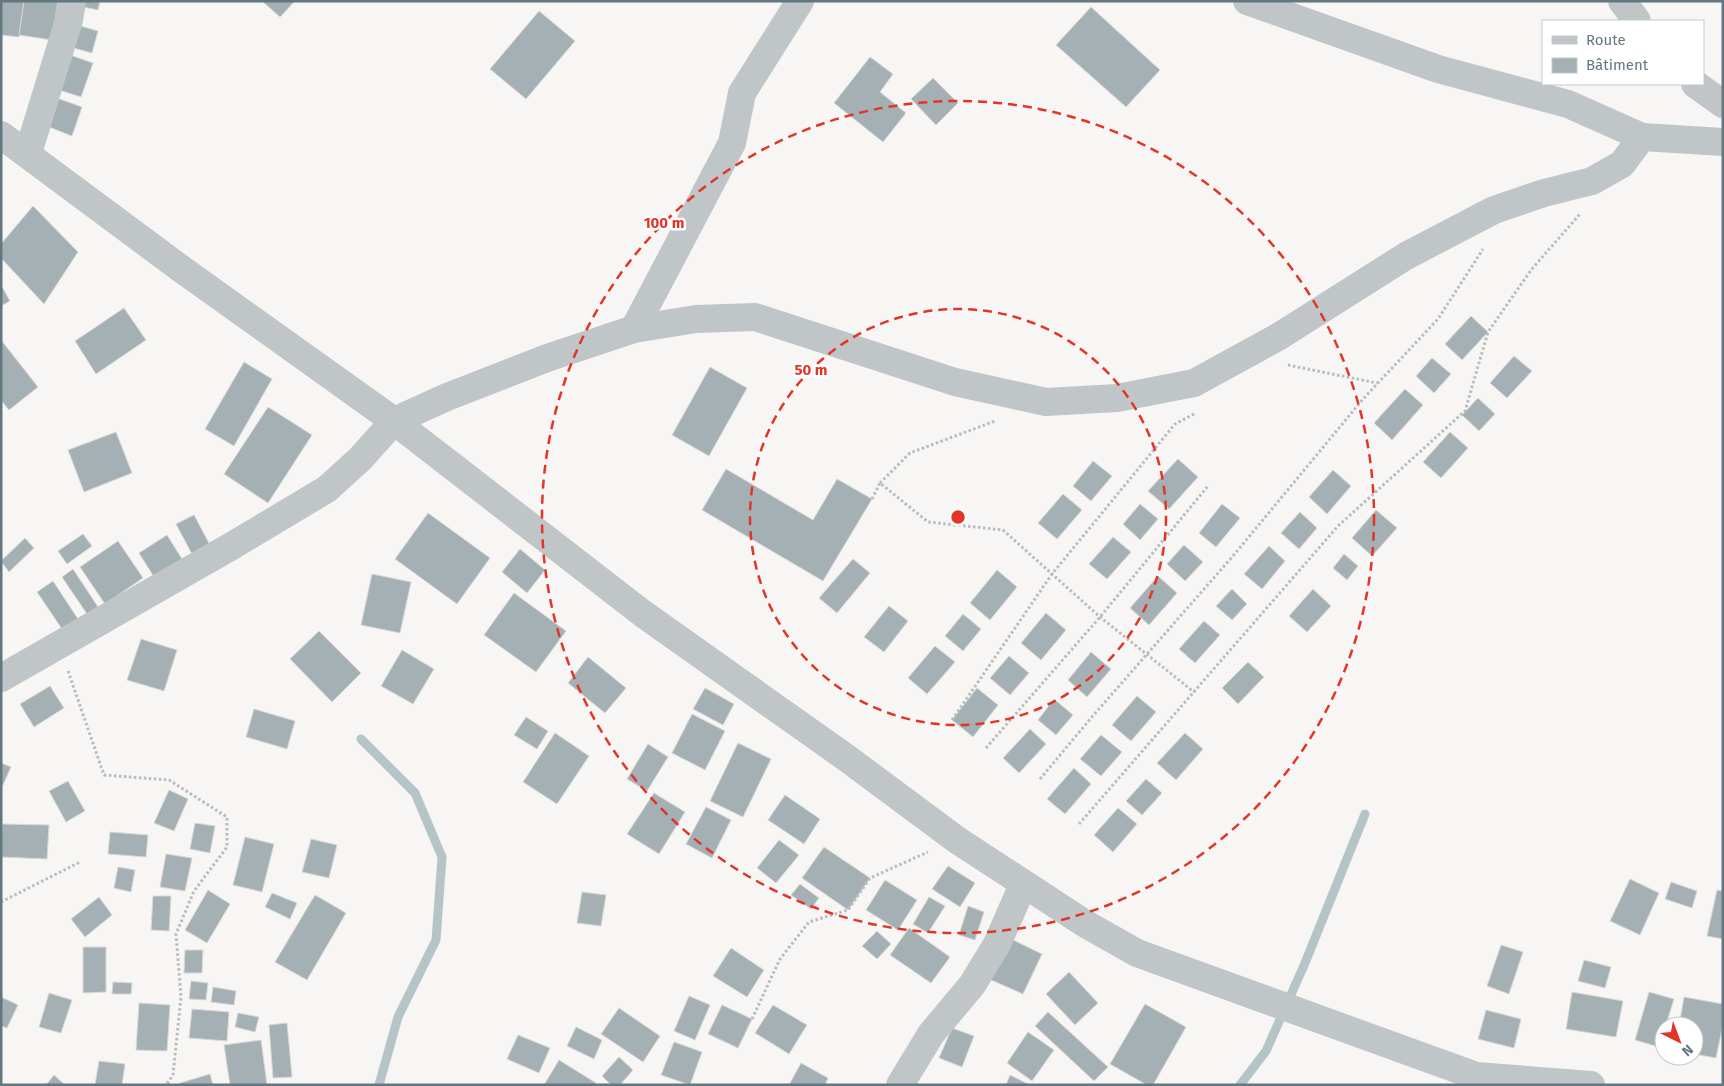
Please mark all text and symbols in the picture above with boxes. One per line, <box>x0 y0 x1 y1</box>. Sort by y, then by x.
legend <box>1542 20 1704 85</box>
text: Route <box>1586 31 1626 49</box>
text: Bâtiment <box>1586 56 1649 74</box>
text: 100 m <box>644 214 684 232</box>
text: 50 m <box>794 361 828 379</box>
centre of rings <box>949 508 967 526</box>
north arrow <box>1654 1016 1704 1066</box>
text: N <box>1678 1041 1697 1060</box>

